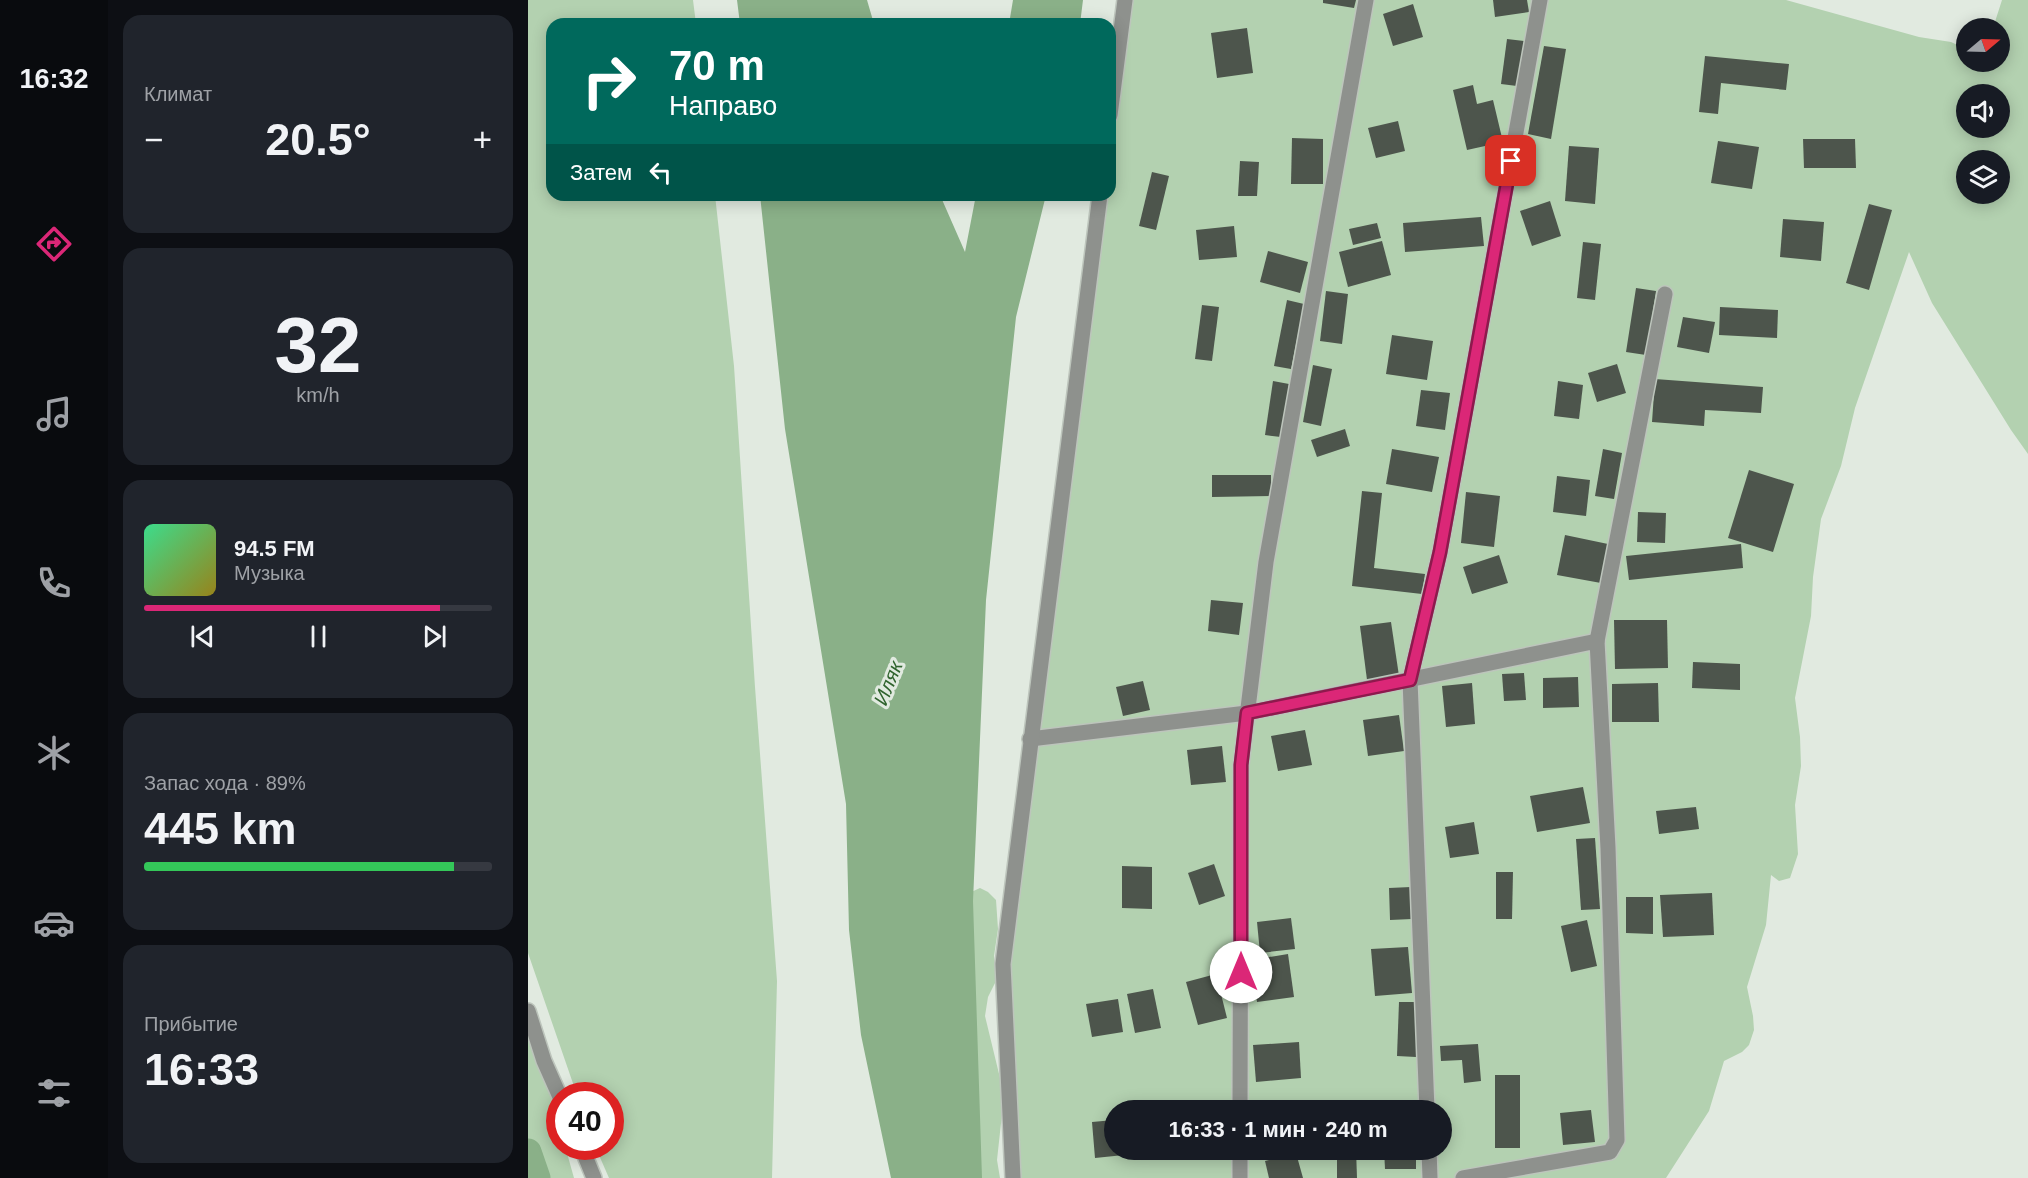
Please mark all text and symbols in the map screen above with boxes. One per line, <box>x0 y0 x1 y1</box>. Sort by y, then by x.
north arrow <box>1956 18 2010 72</box>
map controls <box>1956 18 2010 204</box>
icon: right <box>570 42 648 120</box>
text: 70 m <box>669 42 765 89</box>
text: 16:32 <box>19 64 89 94</box>
text: Климат <box>144 83 212 105</box>
button: sound <box>1956 84 2010 138</box>
text: Направо <box>669 91 777 121</box>
text: 20.5° <box>265 114 371 165</box>
text: − <box>144 121 163 158</box>
text: + <box>473 121 492 158</box>
pin <box>1485 135 1536 186</box>
icon: arrive <box>1494 144 1527 177</box>
button: layers <box>1956 150 2010 204</box>
icon: left <box>644 156 677 189</box>
text: Затем <box>570 160 632 185</box>
icon: directions <box>33 223 75 265</box>
text: 32 <box>275 301 361 389</box>
text: km/h <box>296 384 340 406</box>
icon: music <box>33 393 75 435</box>
text: 94.5 FM <box>234 536 315 561</box>
icon: phone <box>33 562 75 604</box>
text: Музыка <box>234 562 305 584</box>
icon: previous <box>186 620 219 653</box>
icon: pause <box>302 620 335 653</box>
icon: next <box>418 620 451 653</box>
water label: Иляк <box>869 656 907 708</box>
icon: climate <box>33 732 75 774</box>
text: Запас хода · 89% <box>144 772 306 794</box>
text: 445 km <box>144 803 297 854</box>
icon: car <box>33 902 75 944</box>
position arrow <box>1209 940 1273 1004</box>
text: Прибытие <box>144 1013 238 1035</box>
text: 16:33 <box>144 1044 259 1095</box>
icon: filters <box>33 1072 75 1114</box>
speed limit sign: 40 <box>546 1082 624 1160</box>
text: 16:33 · 1 мин · 240 m <box>1168 1117 1388 1142</box>

